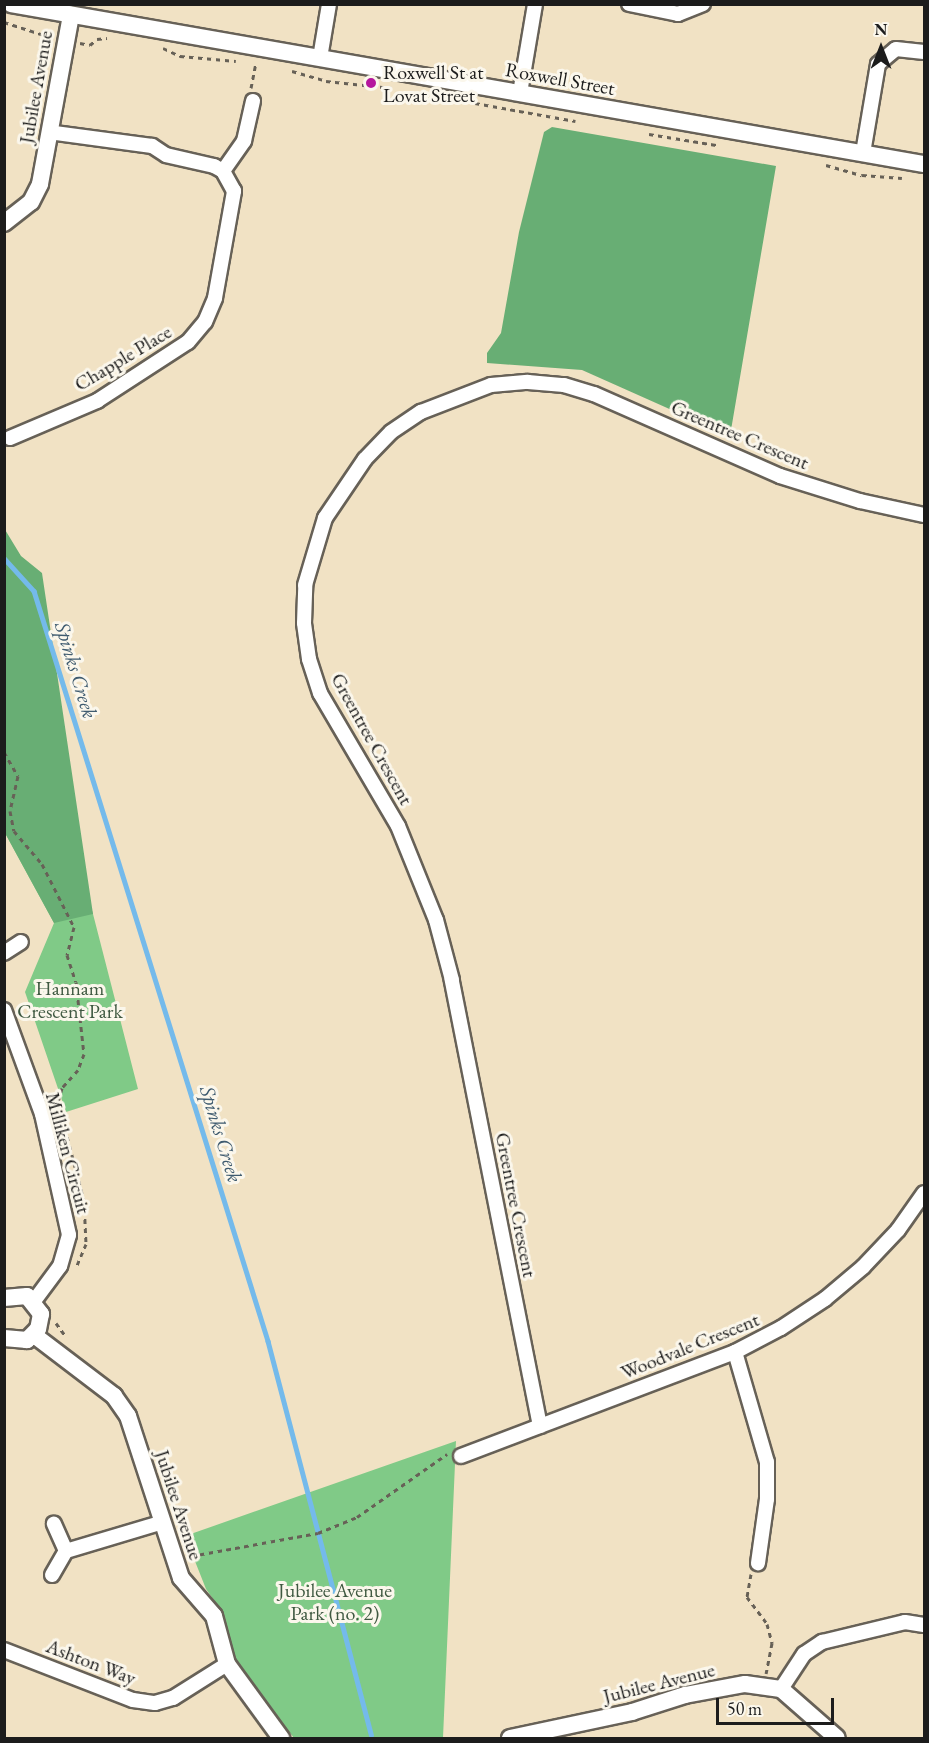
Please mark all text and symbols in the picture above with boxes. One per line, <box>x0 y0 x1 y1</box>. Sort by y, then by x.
north arrow <box>851 18 911 78</box>
text: N <box>875 19 887 40</box>
street label: Jubilee Avenue <box>14 29 58 145</box>
street label: Roxwell Street <box>503 58 617 100</box>
place label: Roxwell St at Lovat Street <box>383 60 483 107</box>
marker: Roxwell St at Lovat Street <box>364 76 378 90</box>
street label: Chapple Place <box>70 320 176 396</box>
street label: Greentree Crescent <box>668 395 812 475</box>
water label: Spinks Creek <box>49 619 103 721</box>
street label: Greentree Crescent <box>326 669 418 809</box>
park label: Hannam Crescent Park <box>17 976 123 1023</box>
water label: Spinks Creek <box>194 1083 248 1185</box>
street label: Milliken Circuit <box>40 1090 96 1216</box>
street label: Greentree Crescent <box>490 1131 542 1279</box>
street label: Woodvale Crescent <box>617 1307 763 1385</box>
street label: Jubilee Avenue <box>150 1447 208 1563</box>
park label: Jubilee Avenue Park (no. 2) <box>278 1579 392 1626</box>
street label: Ashton Way <box>43 1634 139 1690</box>
street label: Jubilee Avenue <box>601 1658 717 1708</box>
scale bar <box>719 1686 838 1724</box>
text: 50 m <box>727 1697 762 1720</box>

